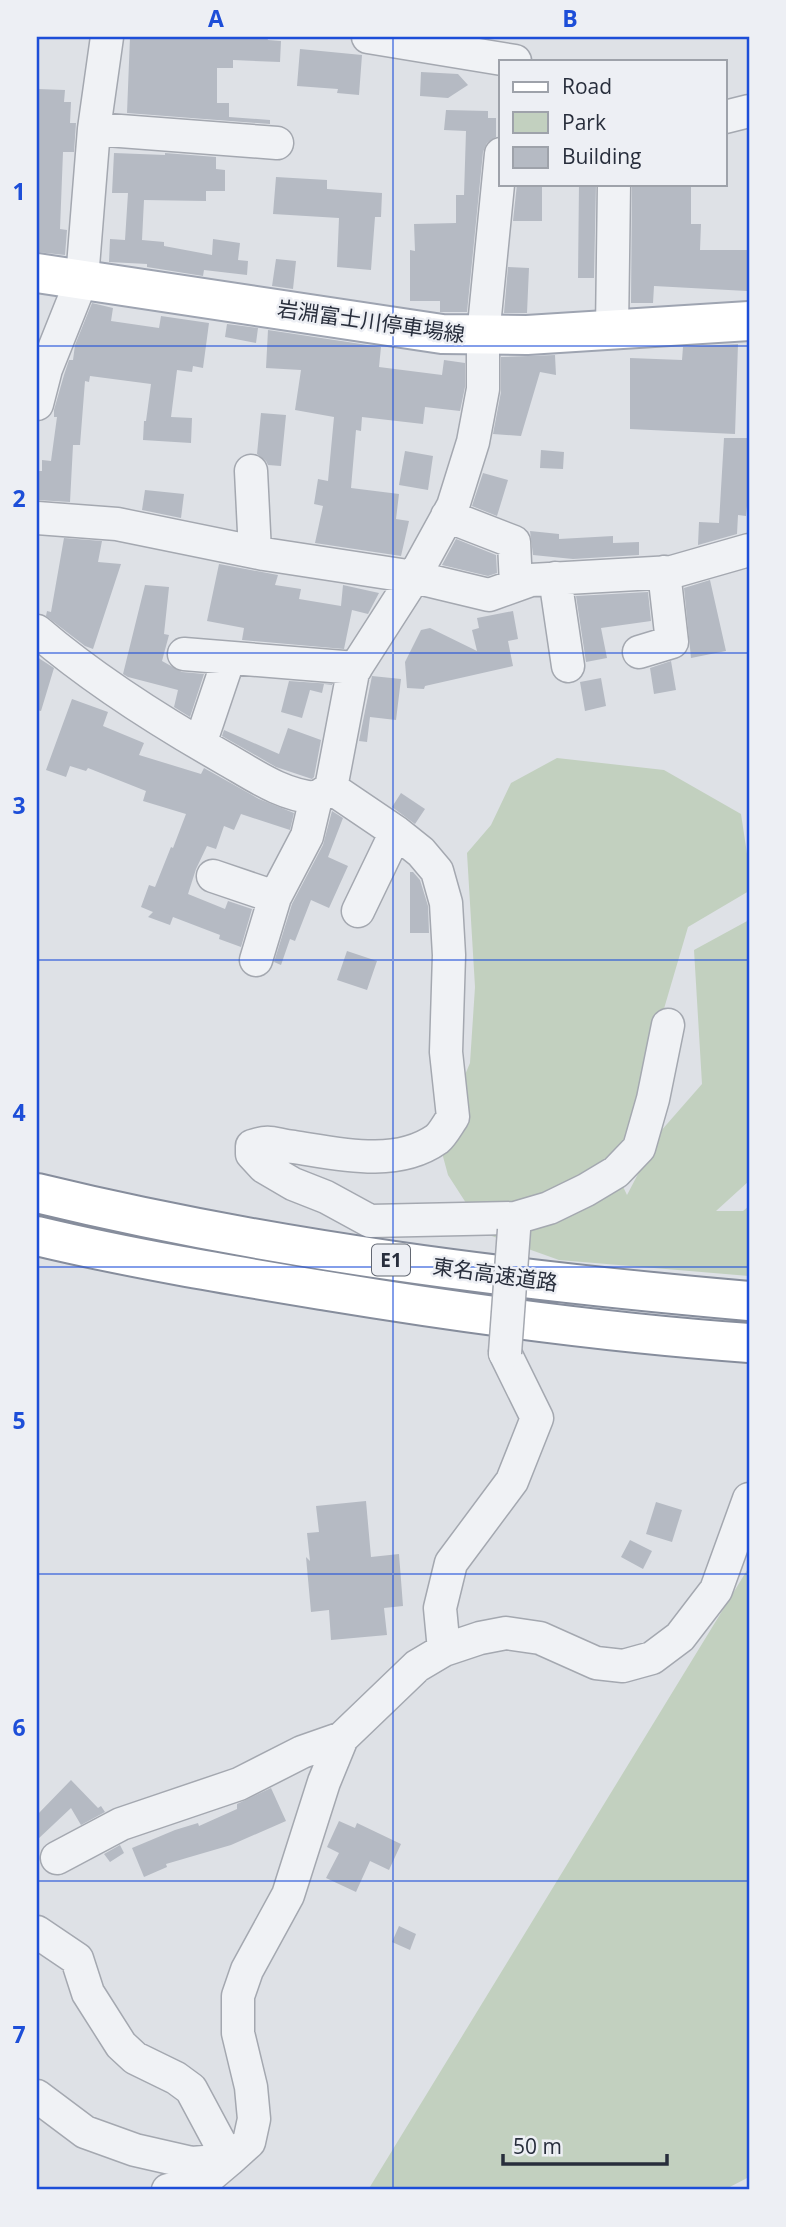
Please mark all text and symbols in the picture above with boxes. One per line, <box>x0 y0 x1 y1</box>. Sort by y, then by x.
text: A <box>208 2 224 34</box>
text: B <box>562 2 578 34</box>
legend <box>499 60 726 186</box>
text: Road <box>562 72 612 100</box>
text: Park <box>562 108 606 136</box>
text: Building <box>562 142 641 170</box>
text: 1 <box>12 175 26 207</box>
street label: 岩淵富士川停車場線 <box>276 294 467 348</box>
text: 2 <box>12 482 26 514</box>
text: 3 <box>12 789 26 821</box>
text: 4 <box>12 1096 26 1128</box>
road number: E1 <box>372 1244 410 1276</box>
street label: 東名高速道路 <box>431 1251 559 1297</box>
text: 5 <box>12 1404 26 1436</box>
text: 6 <box>12 1711 26 1743</box>
text: 7 <box>12 2018 26 2050</box>
scale bar <box>503 2122 667 2166</box>
text: 50 m <box>513 2132 562 2160</box>

